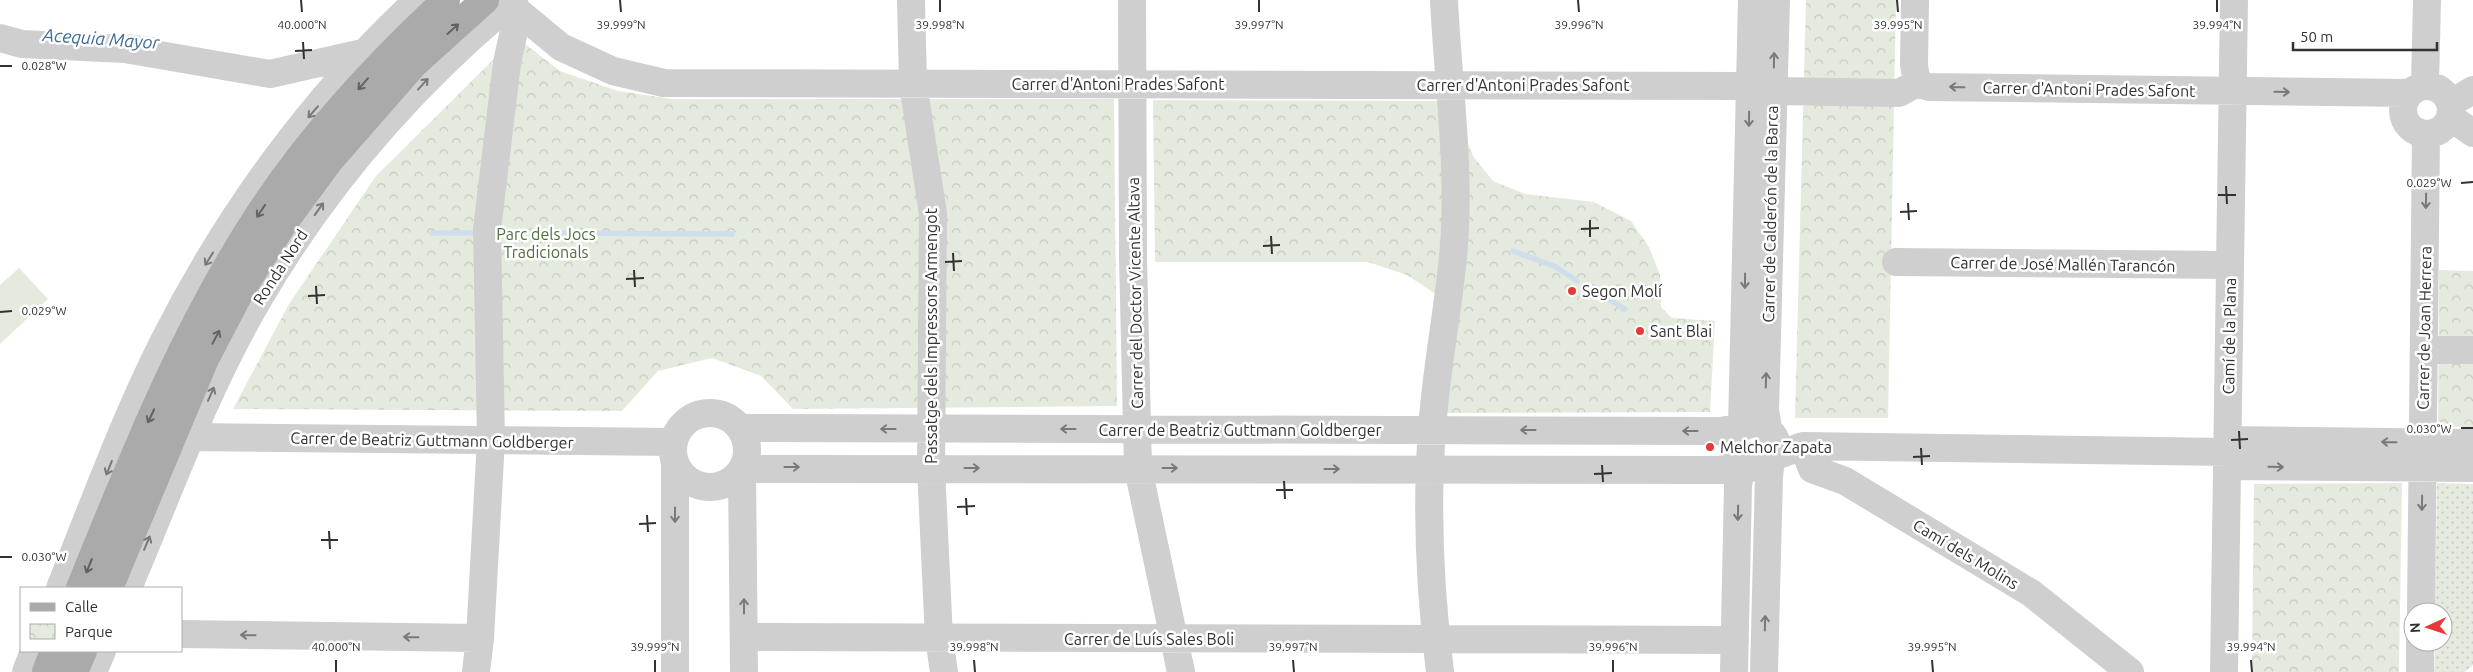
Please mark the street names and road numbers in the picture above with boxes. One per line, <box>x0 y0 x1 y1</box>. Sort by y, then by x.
street label: Carrer d'Antoni Prades Safont <box>1012 75 1225 93</box>
street label: Carrer d'Antoni Prades Safont <box>1417 76 1630 94</box>
street label: Carrer d'Antoni Prades Safont <box>1982 78 2196 100</box>
street label: Carrer de Calderón de la Barca <box>1759 105 1781 323</box>
street label: Carrer del Doctor Vicente Altava <box>1124 177 1146 409</box>
street label: Passatge dels Impressors Armengot <box>922 207 940 464</box>
street label: Ronda Nord <box>249 226 311 308</box>
street label: Carrer de Joan Herrera <box>2414 246 2434 410</box>
street label: Carrer de José Mallén Tarancón <box>1950 253 2176 275</box>
street label: Camí de la Plana <box>2219 277 2239 395</box>
street label: Carrer de Beatriz Guttmann Goldberger <box>1098 421 1382 439</box>
street label: Carrer de Beatriz Guttmann Goldberger <box>290 429 574 451</box>
street label: Camí dels Molins <box>1910 515 2022 593</box>
street label: Carrer de Luís Sales Boli <box>1064 630 1234 648</box>

